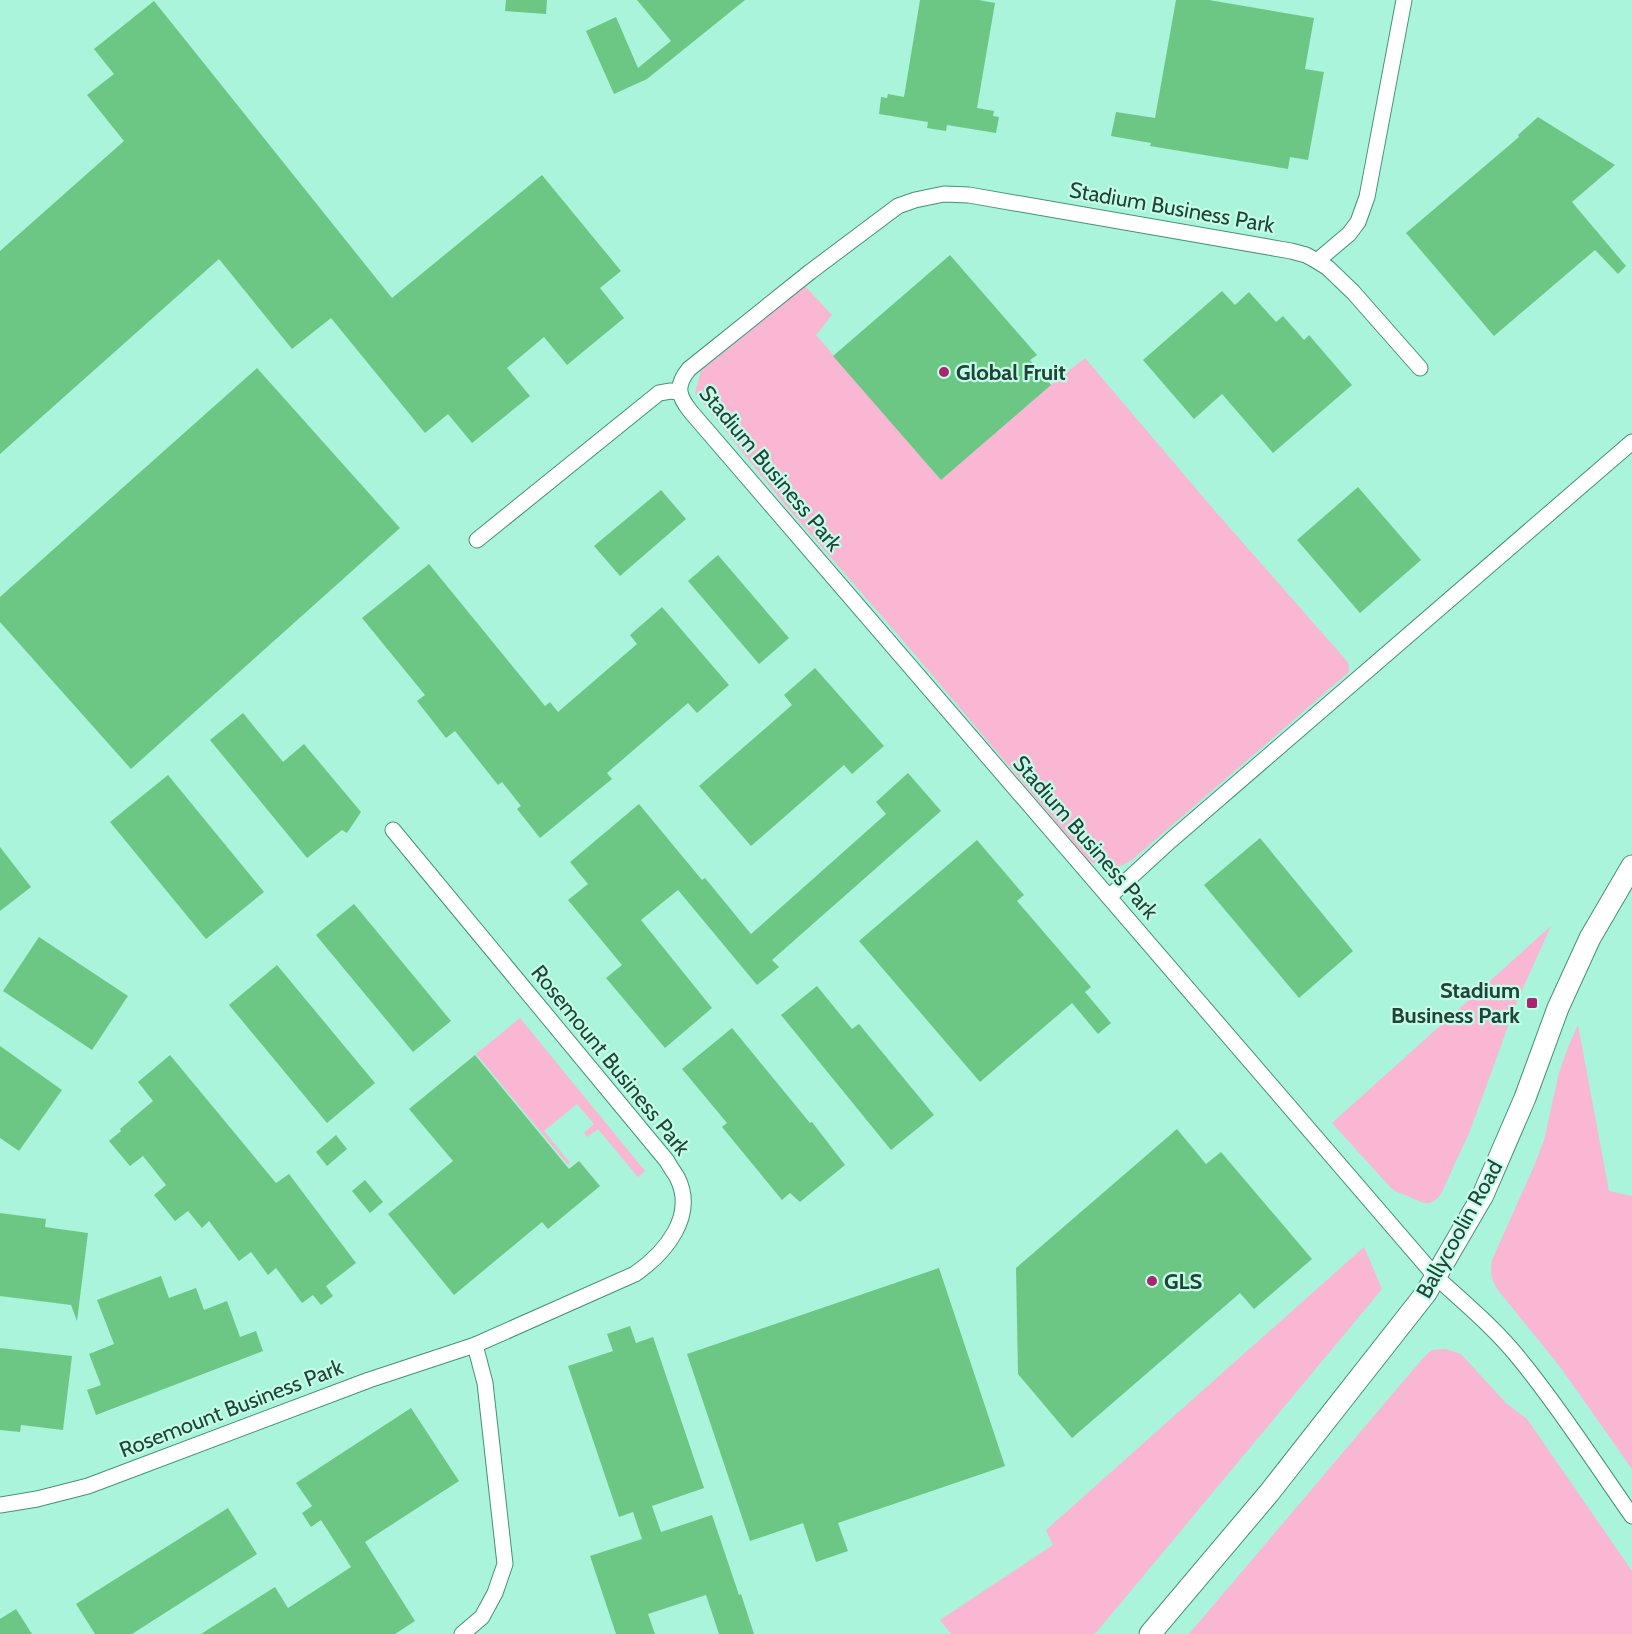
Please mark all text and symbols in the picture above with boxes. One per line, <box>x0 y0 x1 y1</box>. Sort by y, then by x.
street label: Stadium Business Park <box>1067 176 1277 239</box>
place label: Global Fruit <box>956 359 1066 386</box>
marker: Global Fruit <box>937 365 951 379</box>
street label: Stadium Business Park <box>693 380 848 557</box>
street label: Stadium Business Park <box>1007 750 1164 925</box>
street label: Rosemount Business Park <box>525 960 696 1161</box>
place label: Stadium Business Park <box>1391 977 1520 1029</box>
marker: Stadium Business Park <box>1525 996 1539 1010</box>
street label: Ballycoolin Road <box>1410 1155 1508 1303</box>
place label: GLS <box>1164 1268 1203 1295</box>
marker: GLS <box>1145 1274 1159 1288</box>
street label: Rosemount Business Park <box>116 1353 347 1464</box>

